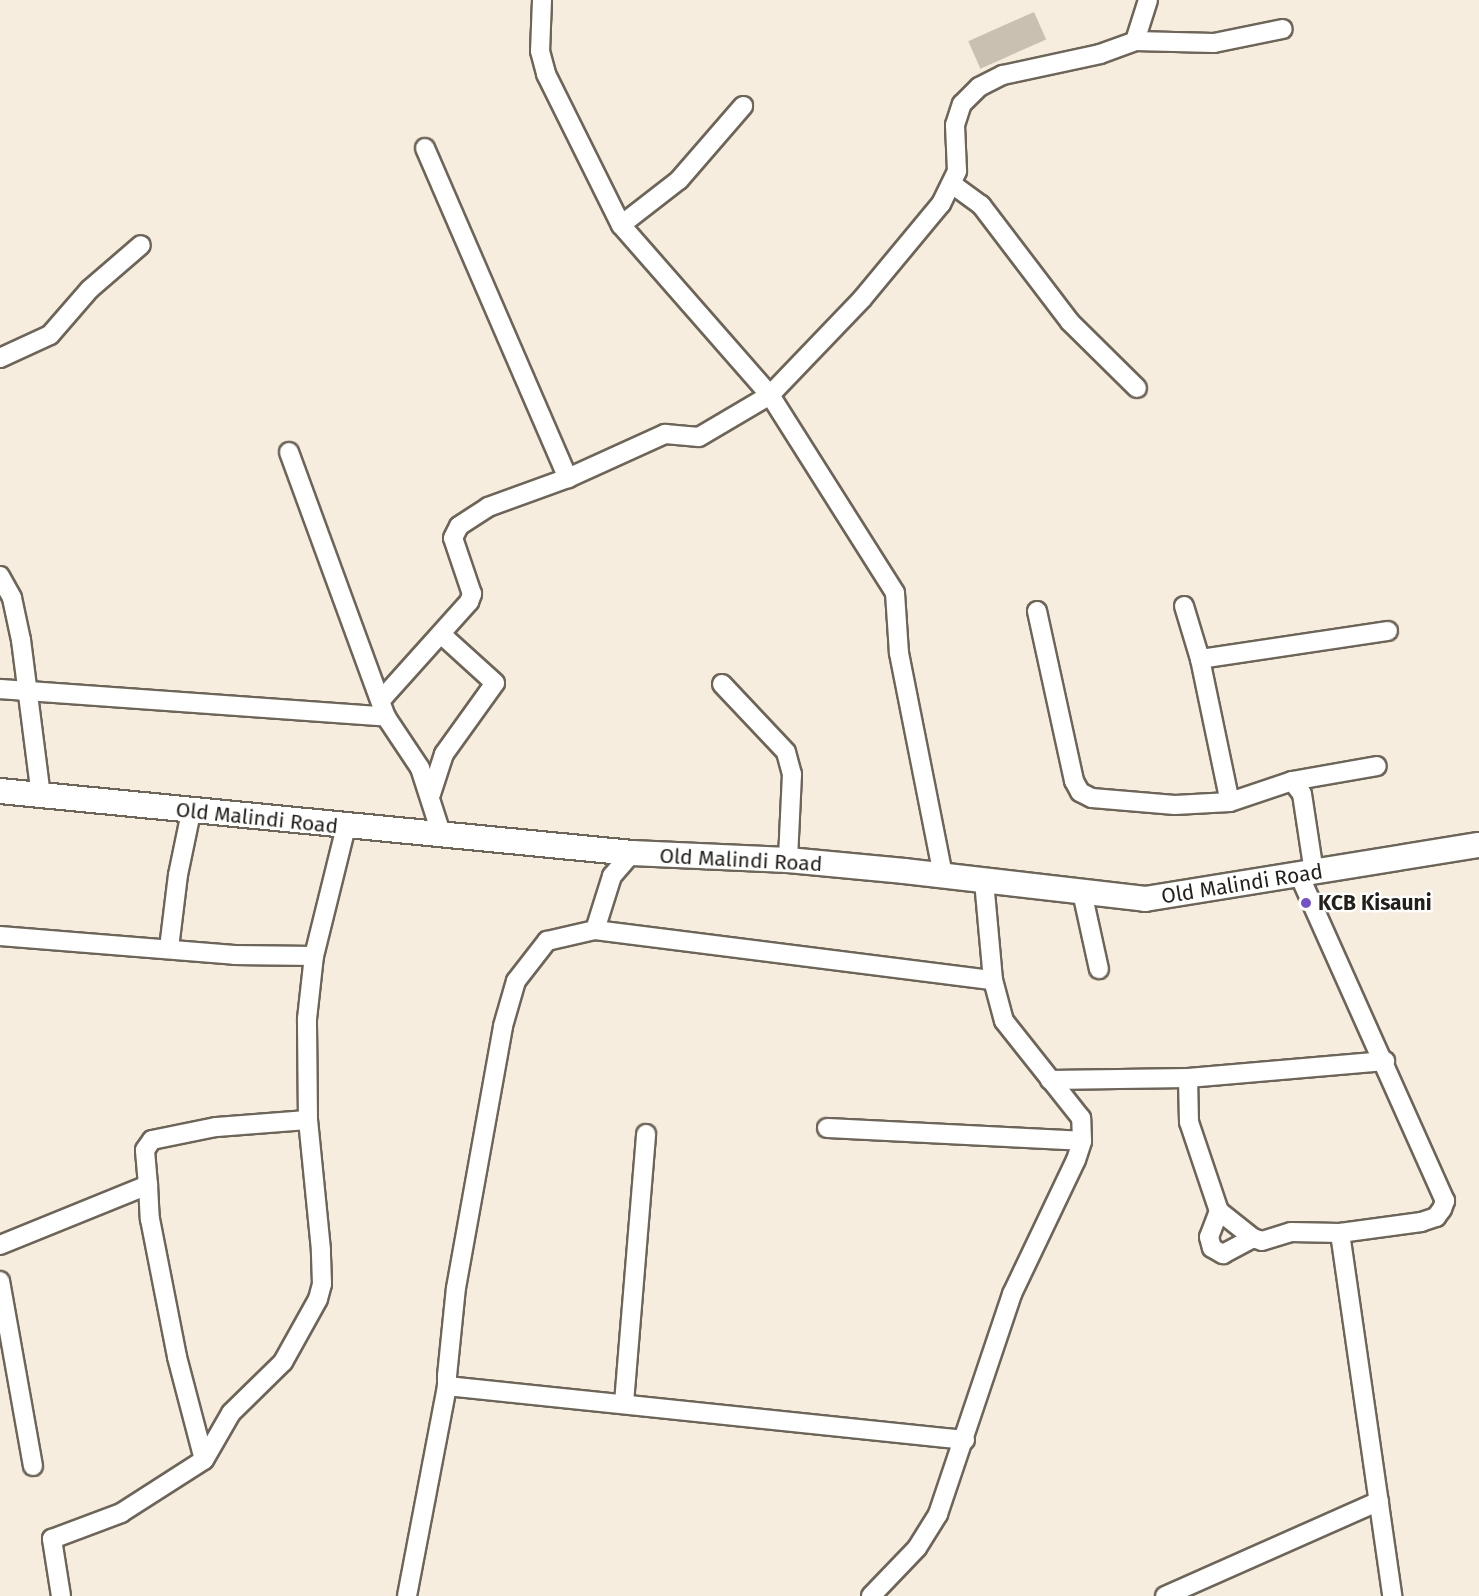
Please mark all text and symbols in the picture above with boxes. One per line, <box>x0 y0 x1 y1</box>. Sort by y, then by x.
street label: Old Malindi Road <box>175 797 339 839</box>
street label: Old Malindi Road <box>659 843 823 877</box>
street label: Old Malindi Road <box>1159 859 1325 909</box>
place label: KCB Kisauni <box>1318 890 1432 916</box>
marker: KCB Kisauni <box>1299 896 1313 910</box>

